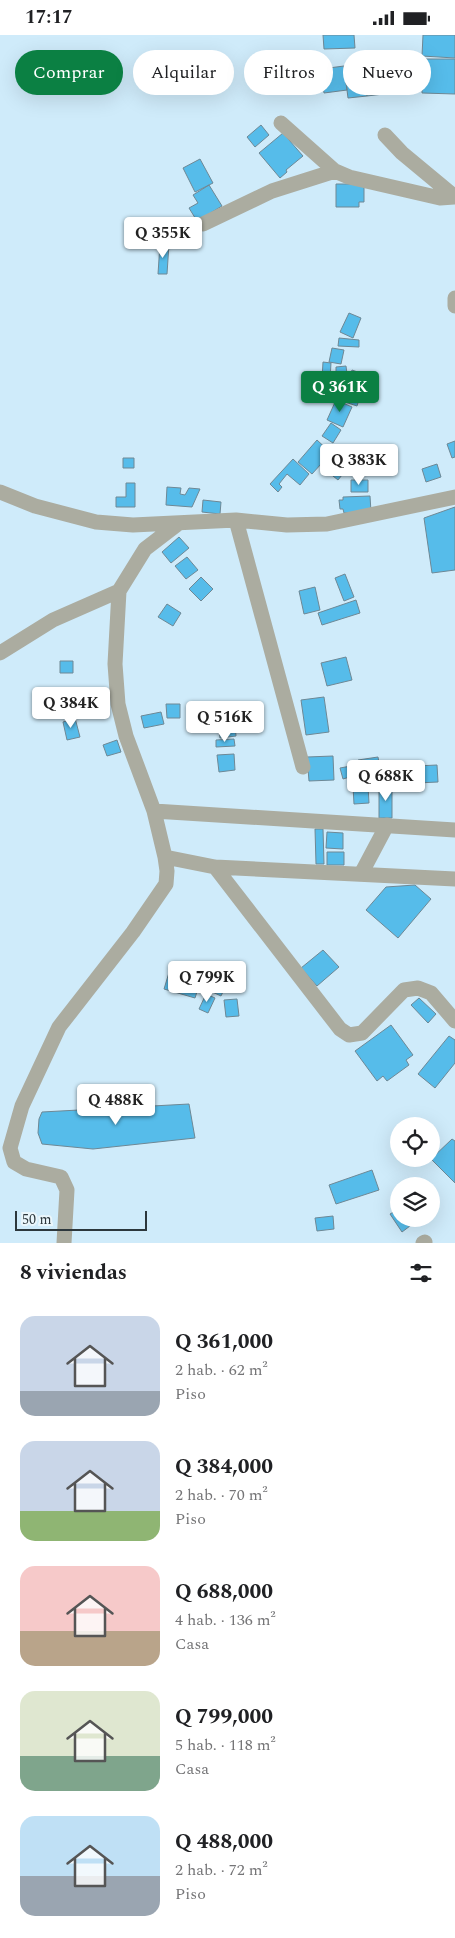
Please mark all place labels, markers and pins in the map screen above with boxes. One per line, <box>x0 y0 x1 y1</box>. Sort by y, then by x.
pin: Q 355K <box>122 217 204 259</box>
pin: Q 361K <box>299 371 381 413</box>
pin: Q 383K <box>318 443 400 486</box>
pin: Q 384K <box>30 687 112 729</box>
pin: Q 516K <box>184 701 266 743</box>
pin: Q 688K <box>345 759 427 802</box>
pin: Q 799K <box>166 961 248 1003</box>
pin: Q 488K <box>75 1083 157 1126</box>

